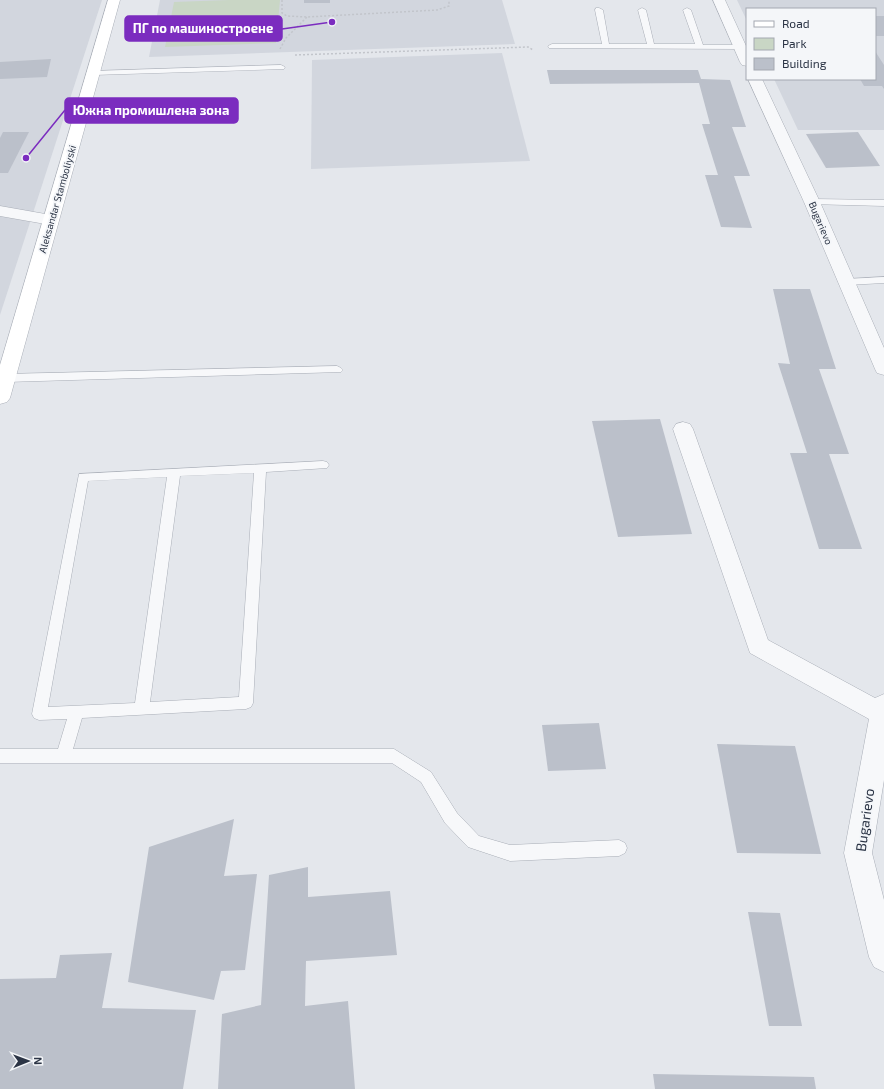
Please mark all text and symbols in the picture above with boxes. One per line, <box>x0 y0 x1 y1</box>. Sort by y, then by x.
legend <box>746 8 876 80</box>
callout: ПГ по машиностроене <box>125 16 282 41</box>
text: Road <box>782 16 810 30</box>
text: ПГ по машиностроене <box>133 20 273 36</box>
text: Park <box>782 36 807 50</box>
text: Building <box>782 56 827 70</box>
callout: Южна промишлена зона <box>65 98 238 123</box>
text: Южна промишлена зона <box>73 102 229 118</box>
street label: Aleksandar Stamboliyski <box>36 144 78 254</box>
street label: Bugarievo <box>807 200 836 247</box>
street label: Bugarievo <box>852 787 877 853</box>
north arrow <box>8 1041 48 1081</box>
text: N <box>32 1057 45 1065</box>

